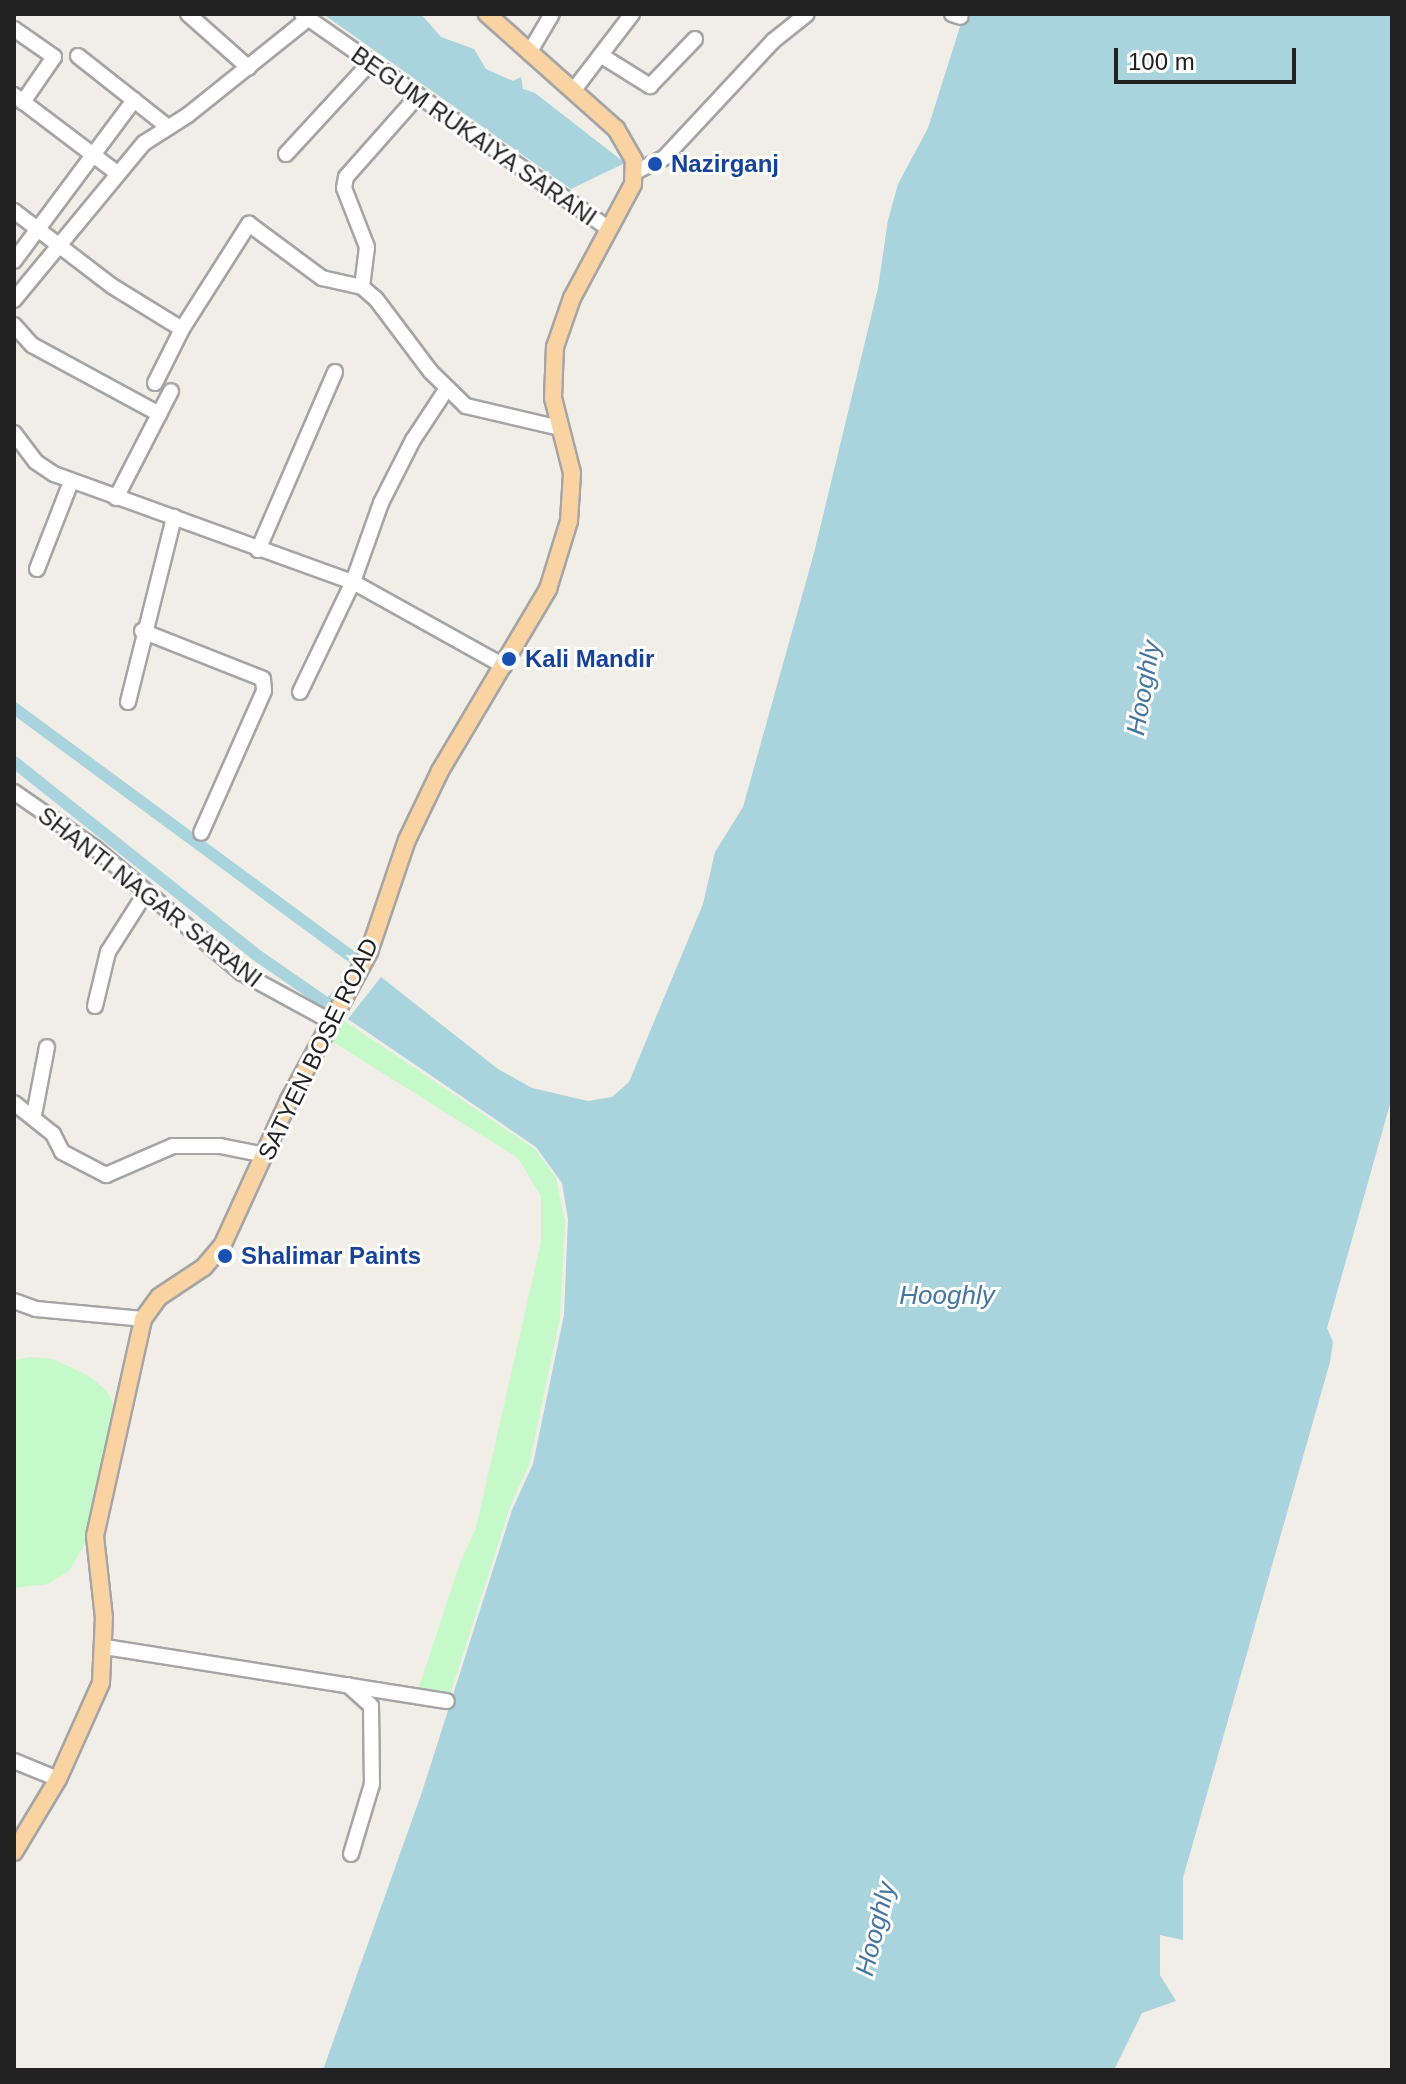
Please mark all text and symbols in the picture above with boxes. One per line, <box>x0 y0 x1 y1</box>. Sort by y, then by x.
scale bar <box>1118 32 1300 82</box>
street label: BEGUM RUKAIYA SARANI <box>345 40 603 232</box>
text: 100 m <box>1128 48 1195 75</box>
place label: Nazirganj <box>671 150 779 178</box>
marker: Nazirganj <box>646 155 664 173</box>
water label: Hooghly <box>1120 638 1168 738</box>
place label: Kali Mandir <box>525 645 654 673</box>
marker: Kali Mandir <box>500 650 518 668</box>
street label: SHANTI NAGAR SARANI <box>32 801 268 993</box>
street label: SATYEN BOSE ROAD <box>252 933 384 1165</box>
place label: Shalimar Paints <box>241 1242 421 1270</box>
marker: Shalimar Paints <box>216 1247 234 1265</box>
water label: Hooghly <box>899 1280 995 1312</box>
water label: Hooghly <box>849 1879 903 1979</box>

